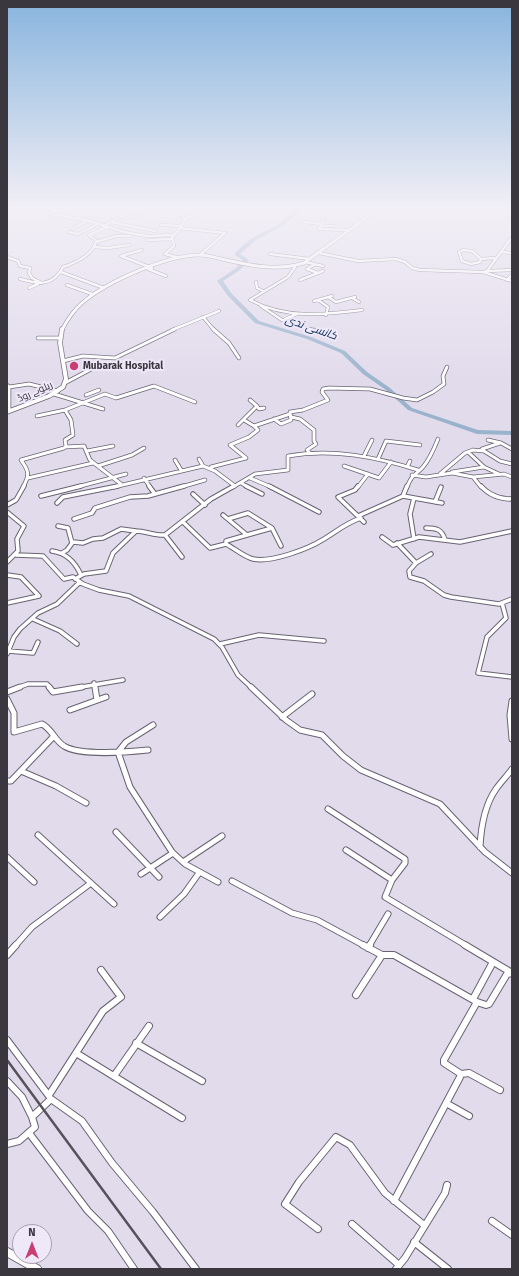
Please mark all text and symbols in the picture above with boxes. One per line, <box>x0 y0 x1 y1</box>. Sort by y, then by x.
water label: کانسی ندی <box>283 313 339 343</box>
marker: Mubarak Hospital <box>68 360 80 372</box>
place label: Mubarak Hospital <box>83 360 163 372</box>
street label: ریلوے روڈ <box>16 379 54 405</box>
north arrow <box>12 1224 52 1264</box>
text: N <box>28 1226 36 1239</box>

